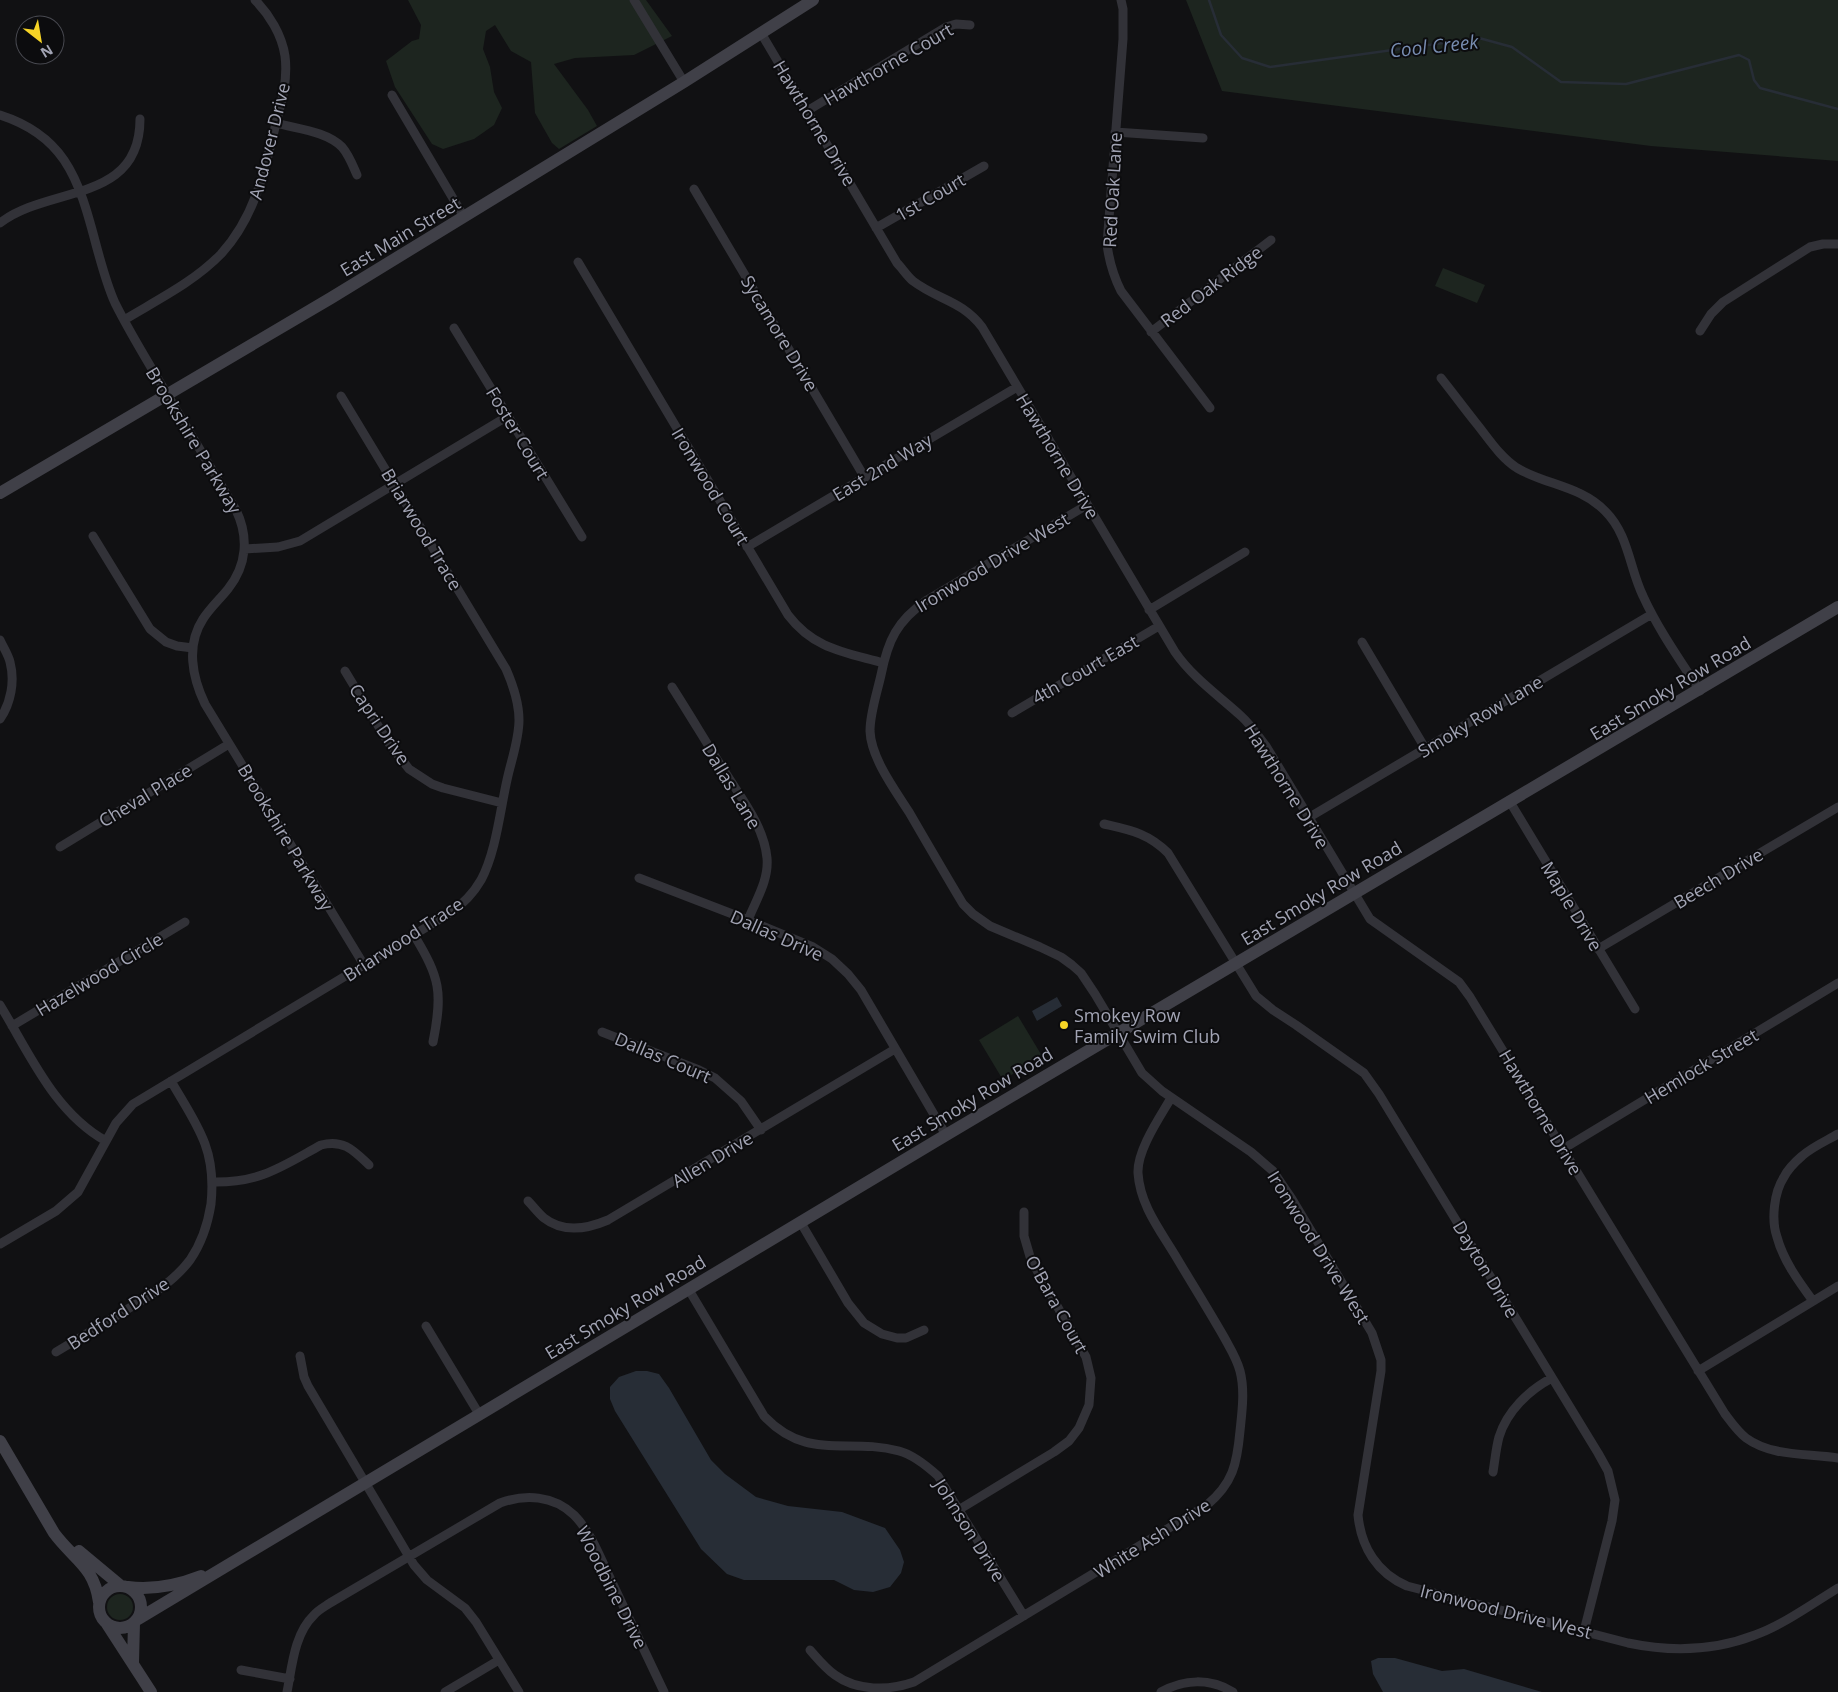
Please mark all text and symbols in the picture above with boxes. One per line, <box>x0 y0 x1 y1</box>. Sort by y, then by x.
north arrow <box>15 15 65 65</box>
street label: Hawthorne Court <box>819 17 957 111</box>
water label: Cool Creek <box>1388 28 1480 64</box>
text: N <box>37 40 57 63</box>
street label: Hawthorne Drive <box>768 56 862 190</box>
street label: Andover Drive <box>243 80 295 202</box>
street label: Red Oak Lane <box>1097 132 1127 248</box>
street label: 1st Court <box>891 167 969 227</box>
street label: East Main Street <box>335 191 465 281</box>
street label: Red Oak Ridge <box>1155 240 1267 332</box>
street label: Sycamore Drive <box>736 271 824 395</box>
street label: Brookshire Parkway <box>141 362 248 519</box>
street label: Foster Court <box>481 382 555 484</box>
street label: Hawthorne Drive <box>1011 389 1105 523</box>
street label: Ironwood Court <box>667 423 755 549</box>
street label: East 2nd Way <box>828 427 937 506</box>
street label: Briarwood Trace <box>376 464 468 594</box>
street label: Ironwood Drive West <box>910 506 1074 618</box>
street label: 4th Court East <box>1027 629 1143 709</box>
street label: East Smoky Row Road <box>1585 630 1755 746</box>
street label: Smoky Row Lane <box>1413 669 1547 763</box>
street label: Capri Drive <box>344 679 416 769</box>
street label: Hawthorne Drive <box>1239 719 1335 853</box>
street label: Dallas Lane <box>697 739 767 833</box>
street label: Cheval Place <box>94 758 196 832</box>
street label: Brookshire Parkway <box>233 759 340 916</box>
street label: East Smoky Row Road <box>1236 835 1406 951</box>
street label: Beech Drive <box>1669 842 1767 914</box>
street label: Maple Drive <box>1536 857 1608 955</box>
street label: Briarwood Trace <box>339 891 467 987</box>
street label: Dallas Drive <box>727 904 827 966</box>
street label: Hazelwood Circle <box>31 927 167 1021</box>
place label: Smokey Row Family Swim Club <box>1074 1003 1220 1048</box>
marker: Smokey Row Family Swim Club <box>1058 1019 1070 1031</box>
street label: Hemlock Street <box>1640 1023 1762 1109</box>
street label: Dallas Court <box>611 1026 715 1088</box>
street label: East Smoky Row Road <box>887 1041 1057 1157</box>
street label: Hawthorne Drive <box>1494 1045 1588 1179</box>
street label: Allen Drive <box>667 1125 757 1193</box>
street label: Ironwood Drive West <box>1262 1166 1376 1328</box>
street label: Dayton Drive <box>1448 1216 1524 1322</box>
street label: East Smoky Row Road <box>540 1249 710 1365</box>
street label: O'Bara Court <box>1020 1251 1094 1357</box>
street label: Bedford Drive <box>63 1271 173 1355</box>
street label: Johnson Drive <box>928 1472 1011 1586</box>
street label: White Ash Drive <box>1089 1493 1215 1583</box>
street label: Woodbine Drive <box>571 1522 653 1652</box>
street label: Ironwood Drive West <box>1418 1578 1594 1644</box>

